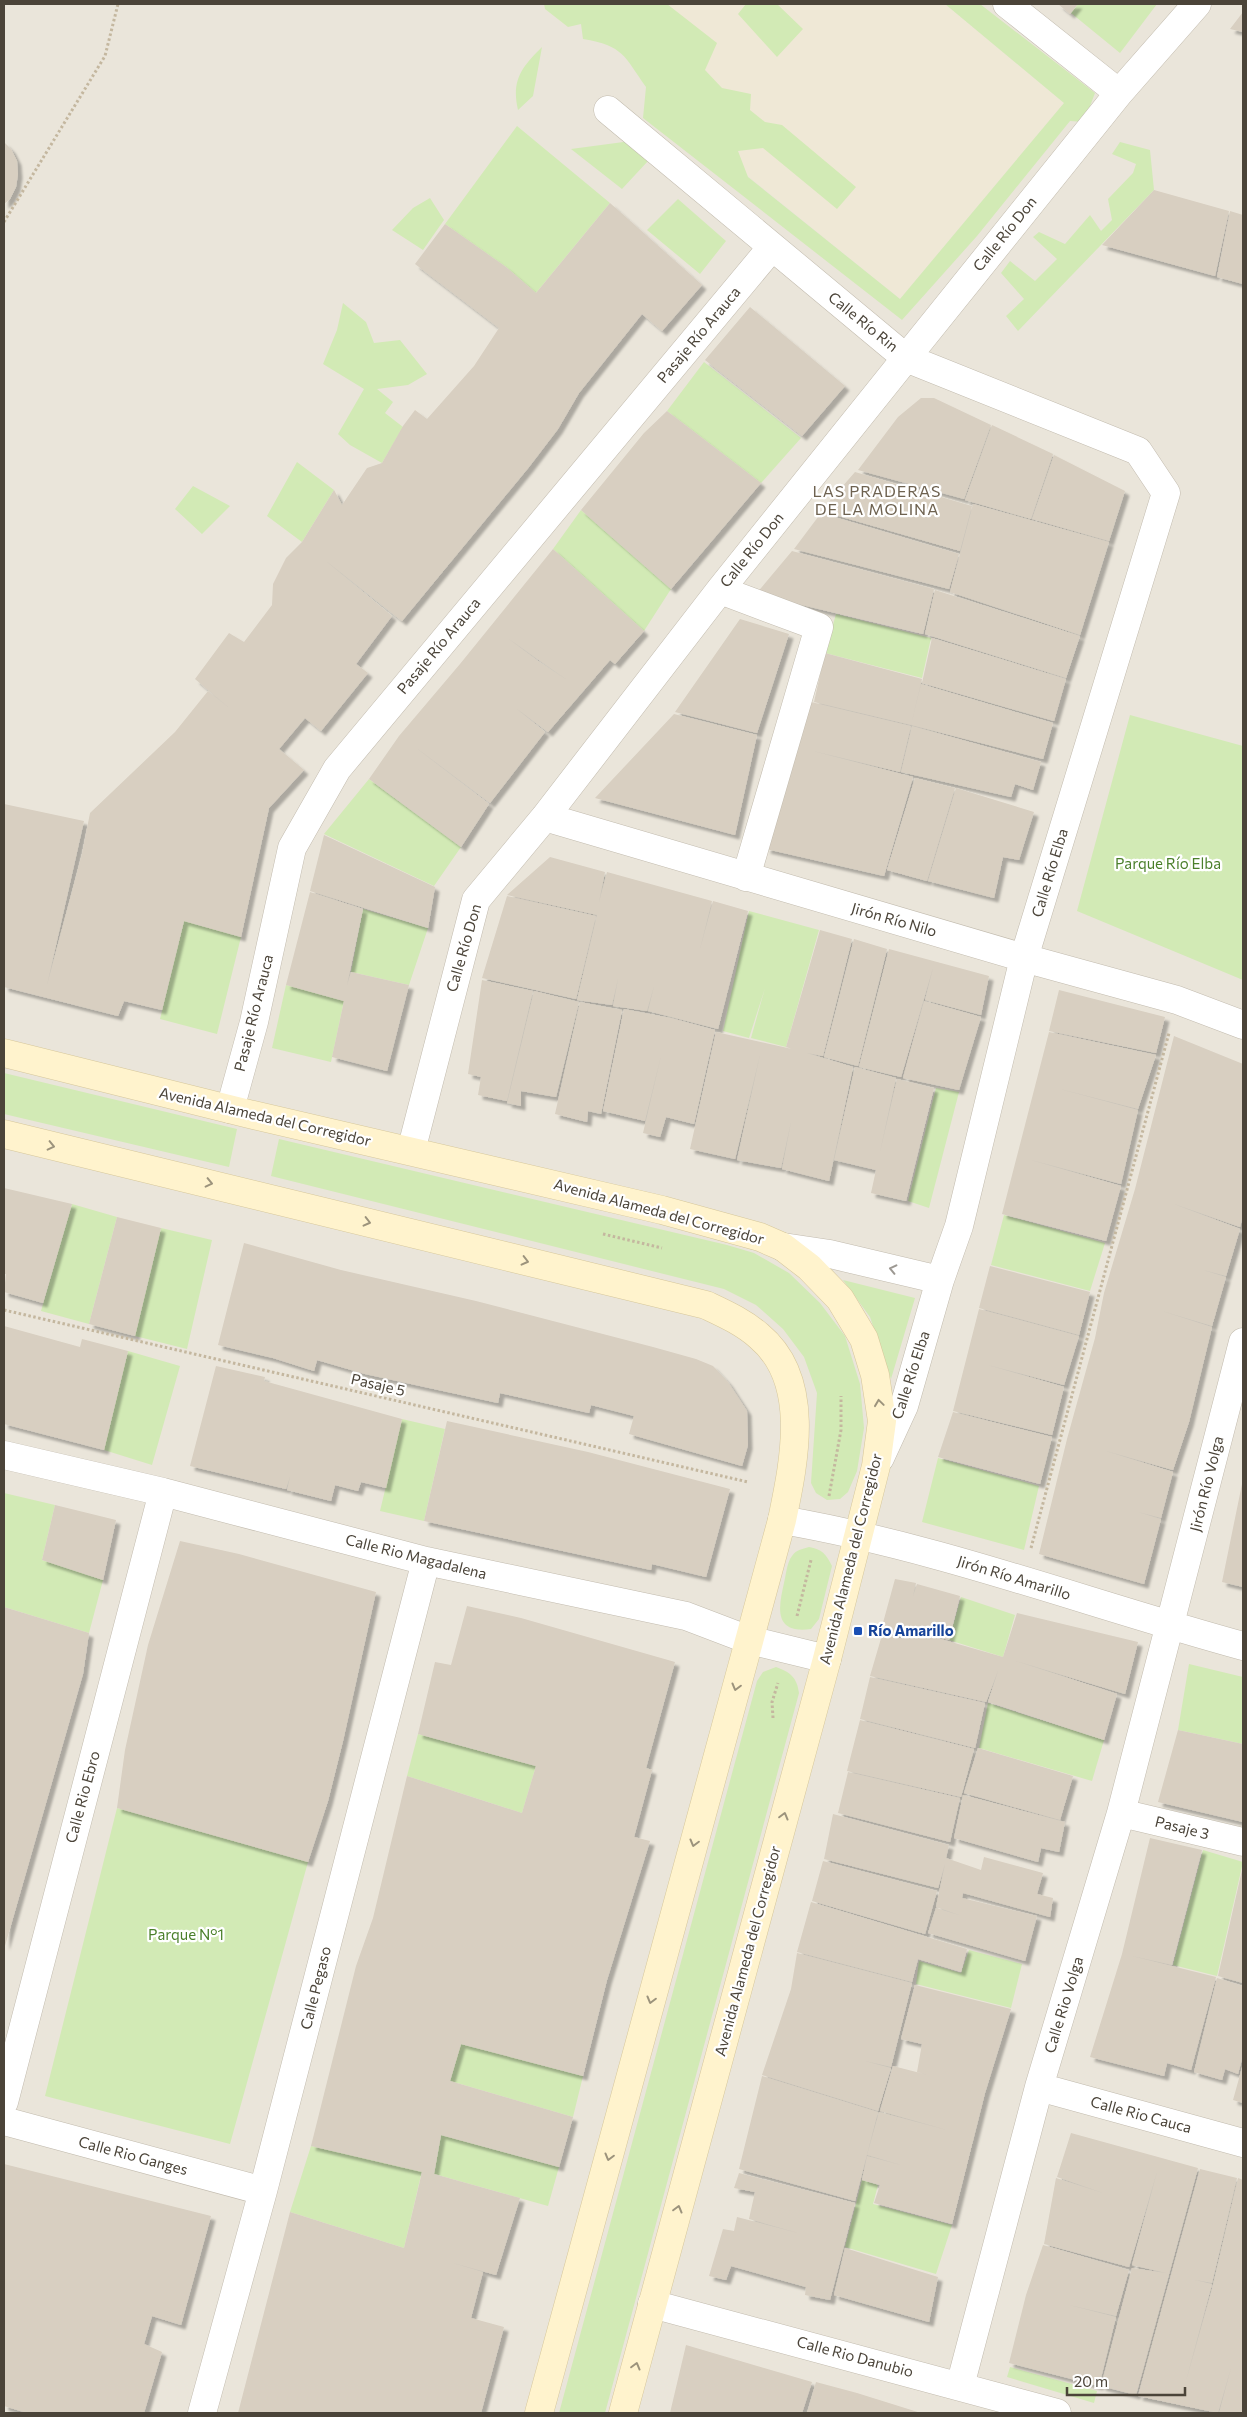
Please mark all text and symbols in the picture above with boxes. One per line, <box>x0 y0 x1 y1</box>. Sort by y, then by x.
street label: Calle Río Don <box>969 192 1040 274</box>
street label: Pasaje Río Arauca <box>653 283 744 386</box>
street label: Calle Río Rin <box>825 288 902 355</box>
district label: LAS PRADERAS DE LA MOLINA <box>813 481 941 518</box>
street label: Calle Río Don <box>716 508 787 590</box>
street label: Pasaje Río Arauca <box>393 594 484 697</box>
street label: Calle Río Elba <box>1027 826 1071 919</box>
park label: Parque Río Elba <box>1115 854 1221 872</box>
street label: Jirón Río Nilo <box>849 898 939 940</box>
street label: Calle Río Don <box>442 902 484 994</box>
street label: Pasaje Río Arauca <box>230 952 276 1073</box>
street label: Avenida Alameda del Corregidor <box>157 1083 373 1149</box>
one-way arrow <box>47 1140 56 1151</box>
street label: Avenida Alameda del Corregidor <box>552 1174 766 1248</box>
one-way arrow <box>205 1177 214 1188</box>
one-way arrow <box>363 1216 372 1227</box>
one-way arrow <box>520 1255 529 1266</box>
one-way arrow <box>888 1264 897 1275</box>
street label: Calle Río Elba <box>887 1328 933 1421</box>
street label: Pasaje 5 <box>349 1369 407 1399</box>
one-way arrow <box>875 1399 885 1408</box>
street label: Jirón Río Volga <box>1185 1434 1227 1533</box>
street label: Avenida Alameda del Corregidor <box>815 1451 885 1666</box>
street label: Calle Rio Magadalena <box>344 1530 489 1582</box>
street label: Jirón Río Amarillo <box>955 1551 1073 1603</box>
place label: Río Amarillo <box>868 1621 954 1639</box>
marker: Río Amarillo <box>852 1625 864 1637</box>
one-way arrow <box>732 1682 742 1690</box>
street label: Calle Rio Ebro <box>61 1749 103 1845</box>
one-way arrow <box>779 1812 789 1821</box>
street label: Pasaje 3 <box>1153 1812 1211 1842</box>
one-way arrow <box>689 1839 700 1848</box>
street label: Avenida Alameda del Corregidor <box>710 1844 784 2058</box>
park label: Parque N°1 <box>148 1925 224 1943</box>
street label: Calle Pegaso <box>296 1944 334 2031</box>
street label: Calle Rio Volga <box>1040 1954 1086 2055</box>
one-way arrow <box>647 1996 657 2004</box>
street label: Calle Rio Cauca <box>1089 2092 1194 2136</box>
street label: Calle Rio Ganges <box>77 2132 190 2178</box>
one-way arrow <box>604 2153 614 2161</box>
one-way arrow <box>672 2205 683 2214</box>
street label: Calle Rio Danubio <box>795 2332 915 2380</box>
one-way arrow <box>630 2363 640 2371</box>
scale bar <box>1067 2364 1184 2396</box>
text: 20 m <box>1074 2372 1108 2390</box>

